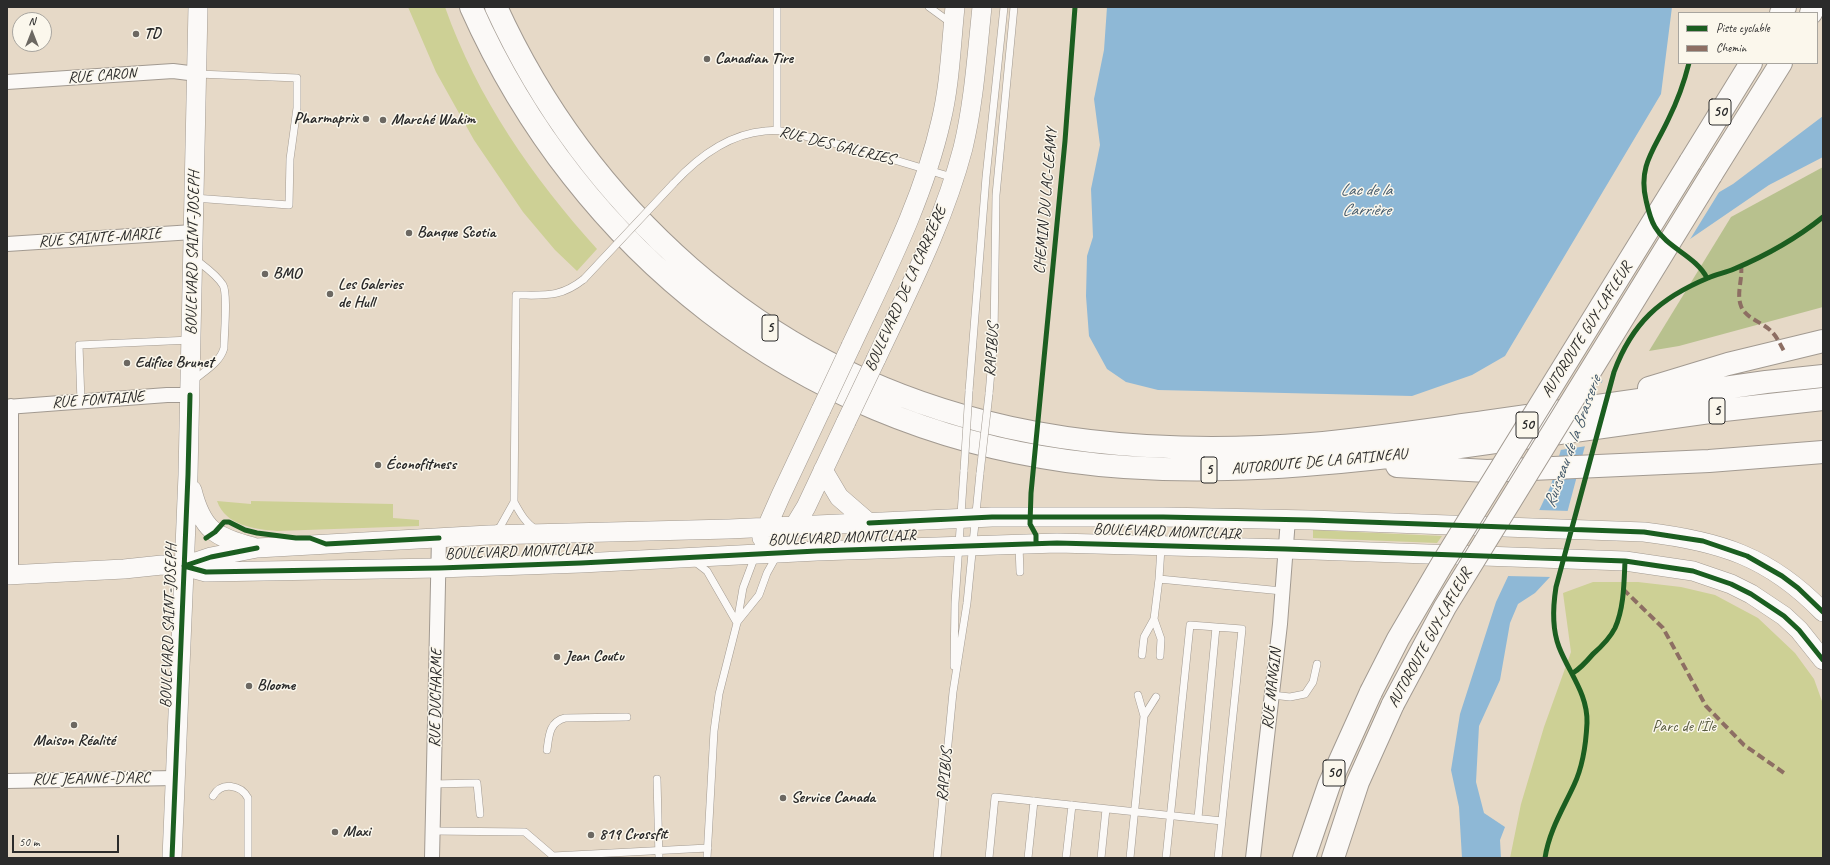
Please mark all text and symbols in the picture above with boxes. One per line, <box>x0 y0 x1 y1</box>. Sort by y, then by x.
north arrow <box>12 12 52 52</box>
legend <box>1678 12 1818 64</box>
text: N <box>29 14 35 28</box>
text: Piste cyclable <box>1716 20 1770 36</box>
place label: TD <box>144 24 161 44</box>
marker: TD <box>131 29 141 39</box>
text: Chemin <box>1716 40 1746 56</box>
place label: Canadian Tire <box>715 49 793 69</box>
marker: Canadian Tire <box>702 54 712 64</box>
street label: RUE CARON <box>67 64 137 88</box>
road number: 50 <box>1709 99 1731 125</box>
place label: Pharmaprix <box>294 109 358 129</box>
place label: Marché Wakim <box>391 110 475 130</box>
marker: Pharmaprix <box>361 114 371 124</box>
marker: Marché Wakim <box>378 115 388 125</box>
street label: RUE DES GALERIES <box>778 122 896 170</box>
street label: CHEMIN DU LAC-LEAMY <box>1030 127 1062 275</box>
street label: BOULEVARD SAINT-JOSEPH <box>182 171 204 335</box>
water label: Lac de la Carrière <box>1340 181 1392 221</box>
street label: BOULEVARD DE LA CARRIÈRE <box>861 204 951 374</box>
place label: Banque Scotia <box>417 223 495 243</box>
street label: RUE SAINTE-MARIE <box>38 224 162 252</box>
marker: Banque Scotia <box>404 228 414 238</box>
street label: AUTOROUTE GUY-LAFLEUR <box>1538 259 1636 401</box>
place label: BMO <box>273 264 301 284</box>
marker: BMO <box>260 269 270 279</box>
place label: Les Galeries de Hull <box>338 275 403 313</box>
marker: Les Galeries de Hull <box>325 289 335 299</box>
road number: 5 <box>762 315 778 341</box>
street label: RAPIBUS <box>981 323 1003 377</box>
place label: Edifice Brunet <box>135 353 213 373</box>
marker: Edifice Brunet <box>122 358 132 368</box>
water label: Ruisseau de la Brasserie <box>1540 374 1606 510</box>
street label: RUE FONTAINE <box>51 387 145 413</box>
road number: 5 <box>1709 398 1725 424</box>
road number: 50 <box>1516 412 1538 438</box>
street label: AUTOROUTE DE LA GATINEAU <box>1230 445 1408 479</box>
place label: Éconofitness <box>386 455 456 475</box>
road number: 5 <box>1201 457 1217 483</box>
marker: Éconofitness <box>373 460 383 470</box>
street label: BOULEVARD MONTCLAIR <box>1093 520 1241 544</box>
street label: BOULEVARD MONTCLAIR <box>768 526 916 550</box>
street label: BOULEVARD MONTCLAIR <box>445 540 593 564</box>
street label: BOULEVARD SAINT-JOSEPH <box>157 544 181 708</box>
street label: AUTOROUTE GUY-LAFLEUR <box>1384 565 1476 711</box>
place label: Jean Coutu <box>565 647 624 667</box>
street label: RUE DUCHARME <box>426 648 446 748</box>
street label: RUE MANGIN <box>1258 648 1286 730</box>
marker: Jean Coutu <box>552 652 562 662</box>
place label: Bloome <box>257 676 295 696</box>
marker: Bloome <box>244 681 254 691</box>
park label: Parc de l'Île <box>1652 717 1716 737</box>
marker: Maison Réalité <box>69 720 79 730</box>
place label: Maison Réalité <box>33 731 115 751</box>
street label: RAPIBUS <box>933 747 957 803</box>
road number: 50 <box>1323 760 1345 786</box>
street label: RUE JEANNE-D'ARC <box>32 768 150 790</box>
place label: Service Canada <box>791 788 875 808</box>
marker: Service Canada <box>778 793 788 803</box>
place label: Maxi <box>343 822 370 842</box>
place label: 819 Crossfit <box>599 825 667 845</box>
scale bar <box>14 827 121 853</box>
marker: Maxi <box>330 827 340 837</box>
marker: 819 Crossfit <box>586 830 596 840</box>
text: 50 m <box>19 834 39 850</box>

